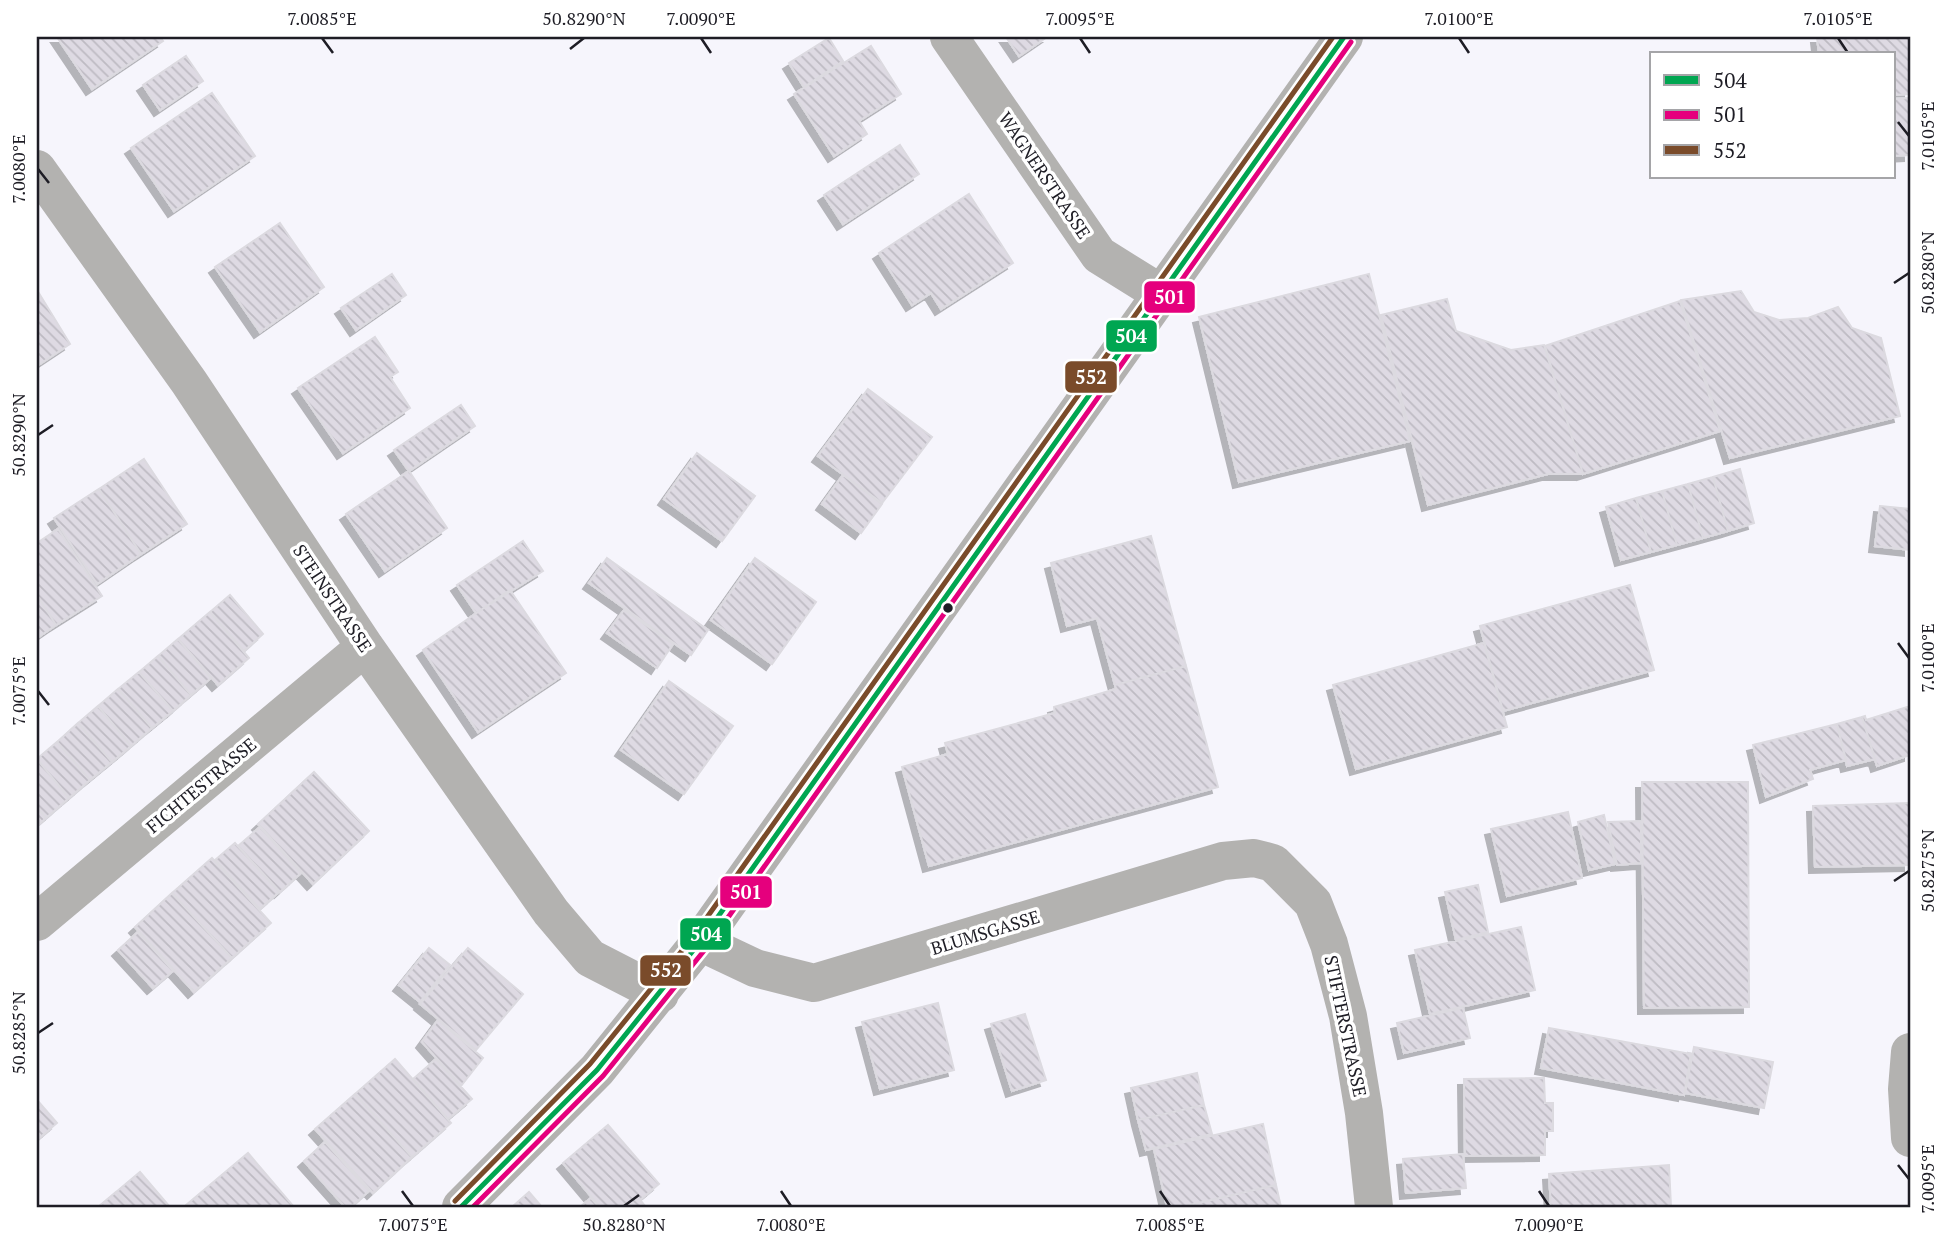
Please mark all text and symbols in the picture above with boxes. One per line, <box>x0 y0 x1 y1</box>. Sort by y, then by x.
text: 7.0085°E <box>287 6 357 30</box>
text: 50.8290°N <box>542 6 626 30</box>
text: 7.0090°E <box>666 6 736 30</box>
text: 7.0095°E <box>1045 6 1115 30</box>
text: 7.0100°E <box>1424 6 1494 30</box>
text: 7.0105°E <box>1803 6 1873 30</box>
legend <box>1650 52 1895 178</box>
text: 504 <box>1713 66 1747 94</box>
text: 501 <box>1713 100 1747 128</box>
text: 7.0105°E <box>1915 101 1939 171</box>
street label: WAGNERSTRASSE <box>994 107 1096 243</box>
text: 7.0080°E <box>6 134 30 204</box>
text: 552 <box>1713 136 1747 164</box>
text: 50.8280°N <box>1915 231 1939 315</box>
line badge: 501 <box>1143 280 1196 314</box>
text: 501 <box>1154 284 1186 309</box>
line badge: 504 <box>1105 319 1158 353</box>
text: 504 <box>1115 323 1147 348</box>
line badge: 552 <box>1064 360 1118 394</box>
text: 552 <box>1075 364 1107 389</box>
text: 50.8290°N <box>6 393 30 477</box>
street label: STEINSTRASSE <box>288 539 378 657</box>
unlabelled marker <box>941 601 955 615</box>
text: 7.0100°E <box>1915 623 1939 693</box>
text: 7.0075°E <box>6 656 30 726</box>
street label: FICHTESTRASSE <box>141 732 261 838</box>
text: 50.8275°N <box>1915 829 1939 913</box>
line badge: 501 <box>719 875 773 909</box>
text: 501 <box>730 879 762 904</box>
street label: BLUMSGASSE <box>928 904 1042 960</box>
line badge: 504 <box>679 917 732 951</box>
text: 504 <box>690 921 722 946</box>
street label: STIFTERSTRASSE <box>1319 953 1373 1099</box>
line badge: 552 <box>639 954 692 987</box>
text: 552 <box>650 957 682 982</box>
text: 50.8285°N <box>6 991 30 1075</box>
text: 7.0095°E <box>1915 1144 1939 1214</box>
text: 7.0075°E <box>378 1212 448 1236</box>
text: 50.8280°N <box>582 1212 666 1236</box>
text: 7.0080°E <box>756 1212 826 1236</box>
text: 7.0085°E <box>1135 1212 1205 1236</box>
text: 7.0090°E <box>1514 1212 1584 1236</box>

